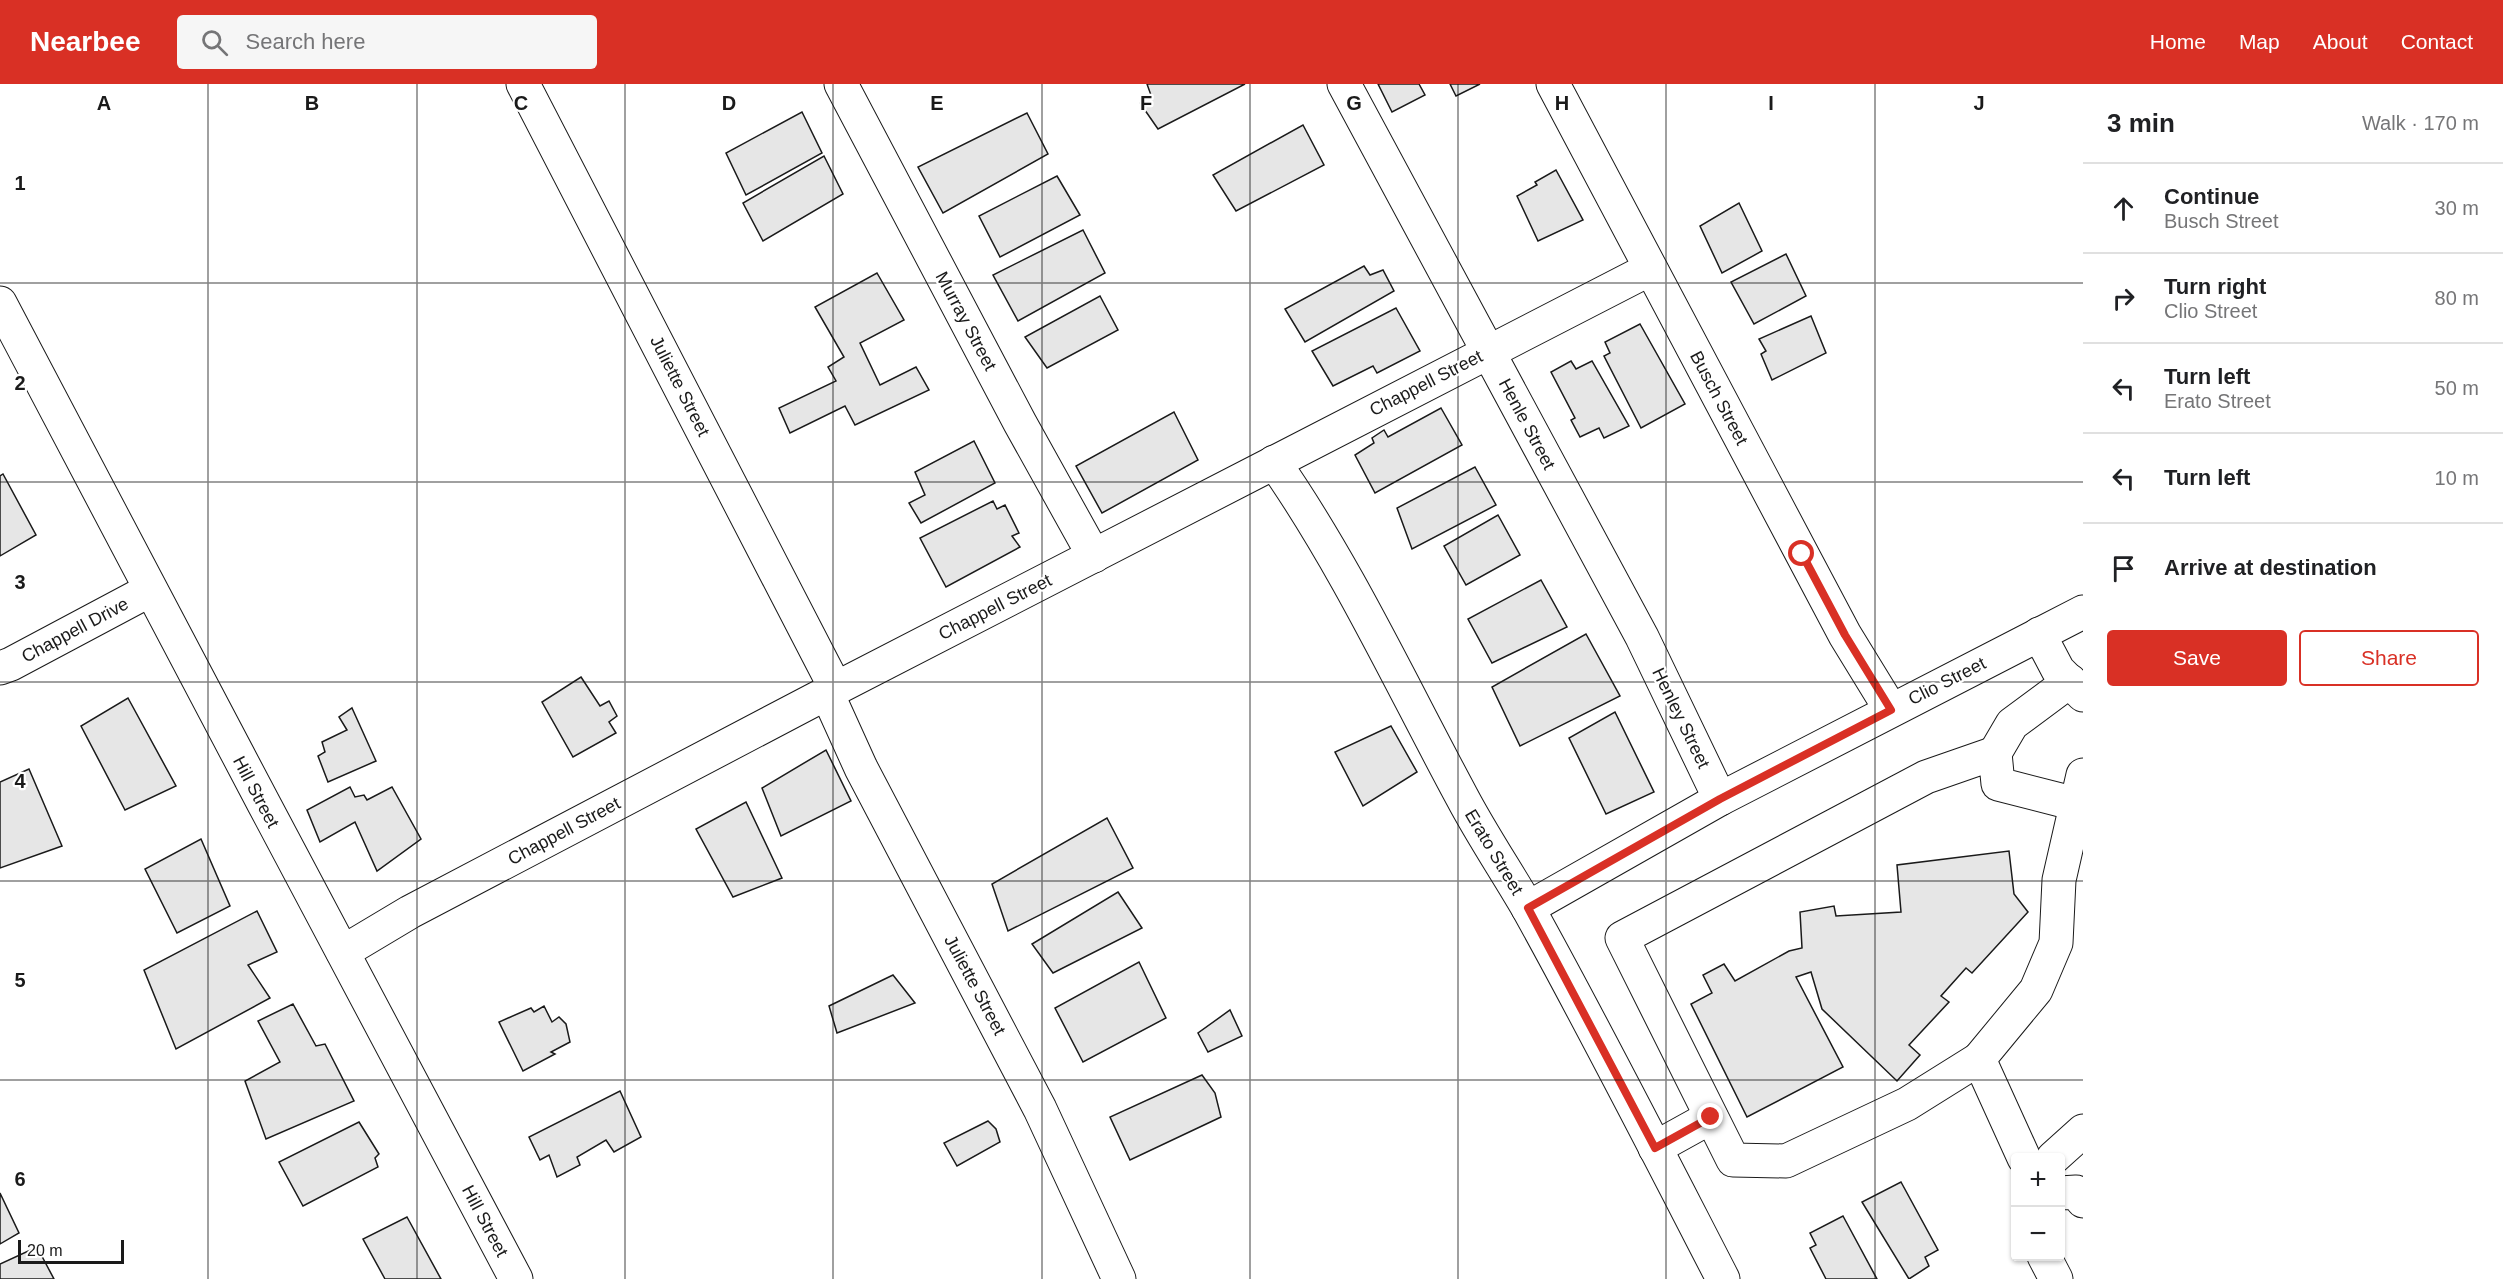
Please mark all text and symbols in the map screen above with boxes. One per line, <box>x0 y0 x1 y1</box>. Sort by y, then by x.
search box <box>177 15 597 69</box>
text: Nearbee <box>30 26 141 57</box>
icon: search <box>198 26 231 59</box>
text: Search here <box>246 29 365 54</box>
text: Home <box>2150 30 2206 53</box>
text: Map <box>2239 30 2280 53</box>
text: About <box>2313 30 2368 53</box>
text: Contact <box>2401 30 2473 53</box>
text: A <box>97 92 111 114</box>
text: B <box>305 92 319 114</box>
text: C <box>514 92 528 114</box>
text: D <box>722 92 736 114</box>
text: E <box>930 92 944 114</box>
text: F <box>1140 92 1152 114</box>
text: G <box>1346 92 1362 114</box>
text: H <box>1555 92 1569 114</box>
text: I <box>1768 92 1774 114</box>
text: J <box>1973 92 1985 114</box>
text: 3 min <box>2107 108 2175 138</box>
text: Walk · 170 m <box>2362 112 2479 134</box>
text: 1 <box>14 172 26 194</box>
text: Continue <box>2164 184 2259 209</box>
icon: ahead <box>2107 192 2140 225</box>
text: 30 m <box>2435 197 2479 219</box>
text: Busch Street <box>2164 210 2279 232</box>
street label: Murray Street <box>932 268 1000 374</box>
text: Turn right <box>2164 274 2266 299</box>
icon: right <box>2107 282 2140 315</box>
text: 80 m <box>2435 287 2479 309</box>
text: Clio Street <box>2164 300 2257 322</box>
street label: Juliette Street <box>646 332 714 440</box>
street label: Chappell Street <box>1366 346 1486 420</box>
street label: Busch Street <box>1686 348 1752 448</box>
text: Turn left <box>2164 364 2250 389</box>
text: 2 <box>14 372 26 394</box>
icon: left <box>2107 372 2140 405</box>
street label: Henle Street <box>1495 375 1559 473</box>
text: 50 m <box>2435 377 2479 399</box>
text: Erato Street <box>2164 390 2271 412</box>
icon: left <box>2107 462 2140 495</box>
text: Turn left <box>2164 465 2250 490</box>
text: 10 m <box>2435 467 2479 489</box>
route start <box>1788 540 1814 566</box>
icon: arrive <box>2107 552 2140 585</box>
text: Arrive at destination <box>2164 555 2377 580</box>
street label: Chappell Street <box>935 570 1055 644</box>
text: 3 <box>14 571 26 593</box>
street label: Chappell Drive <box>18 593 132 667</box>
button: Save <box>2107 630 2287 686</box>
button: Share <box>2299 630 2479 686</box>
street label: Clio Street <box>1905 653 1989 709</box>
street label: Henley Street <box>1648 665 1714 771</box>
street label: Hill Street <box>229 753 283 831</box>
text: 4 <box>14 770 26 792</box>
street label: Chappell Street <box>505 793 623 869</box>
street label: Erato Street <box>1461 806 1527 898</box>
street label: Juliette Street <box>940 932 1010 1038</box>
text: 5 <box>14 969 26 991</box>
route end <box>1697 1103 1723 1129</box>
map controls <box>2011 1153 2065 1261</box>
button: + <box>2011 1153 2065 1207</box>
text: 6 <box>14 1168 26 1190</box>
street label: Hill Street <box>458 1182 512 1260</box>
button: − <box>2011 1207 2065 1261</box>
scale bar <box>18 1237 124 1264</box>
text: 20 m <box>27 1242 63 1259</box>

